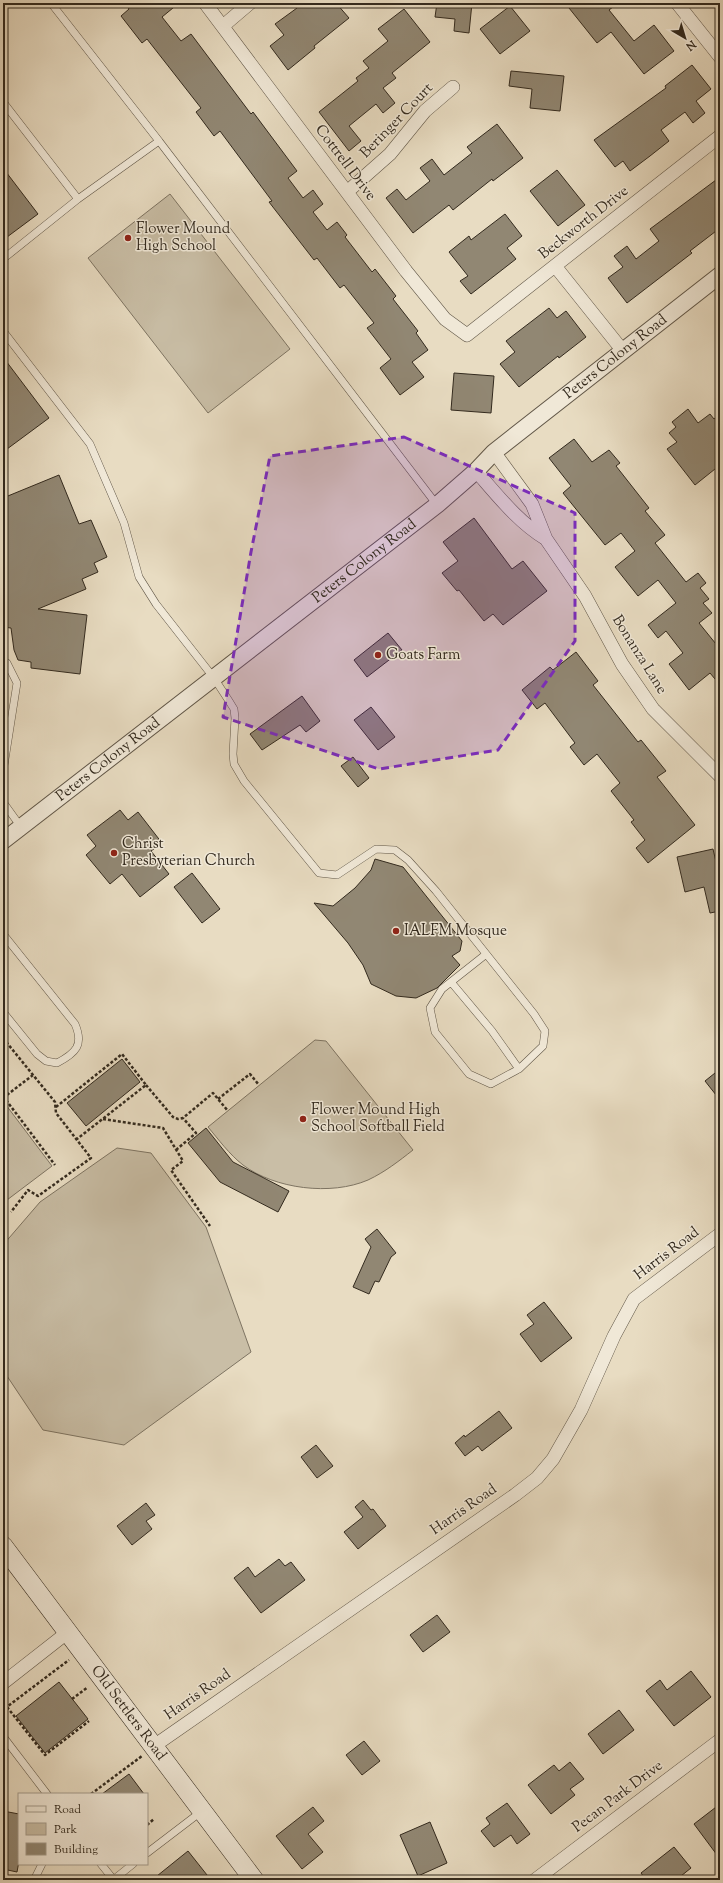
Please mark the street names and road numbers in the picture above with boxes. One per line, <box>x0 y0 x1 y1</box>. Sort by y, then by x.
street label: Beringer Court <box>356 79 438 163</box>
street label: Cottrell Drive <box>309 121 381 205</box>
street label: Beckworth Drive <box>535 181 633 265</box>
street label: Peters Colony Road <box>559 309 672 404</box>
street label: Peters Colony Road <box>308 514 421 608</box>
street label: Bonanza Lane <box>606 611 672 699</box>
street label: Peters Colony Road <box>52 712 165 807</box>
street label: Harris Road <box>630 1222 704 1286</box>
street label: Harris Road <box>426 1479 502 1541</box>
street label: Old Settlers Road <box>86 1661 172 1765</box>
street label: Harris Road <box>160 1664 236 1726</box>
street label: Pecan Park Drive <box>568 1756 668 1838</box>

